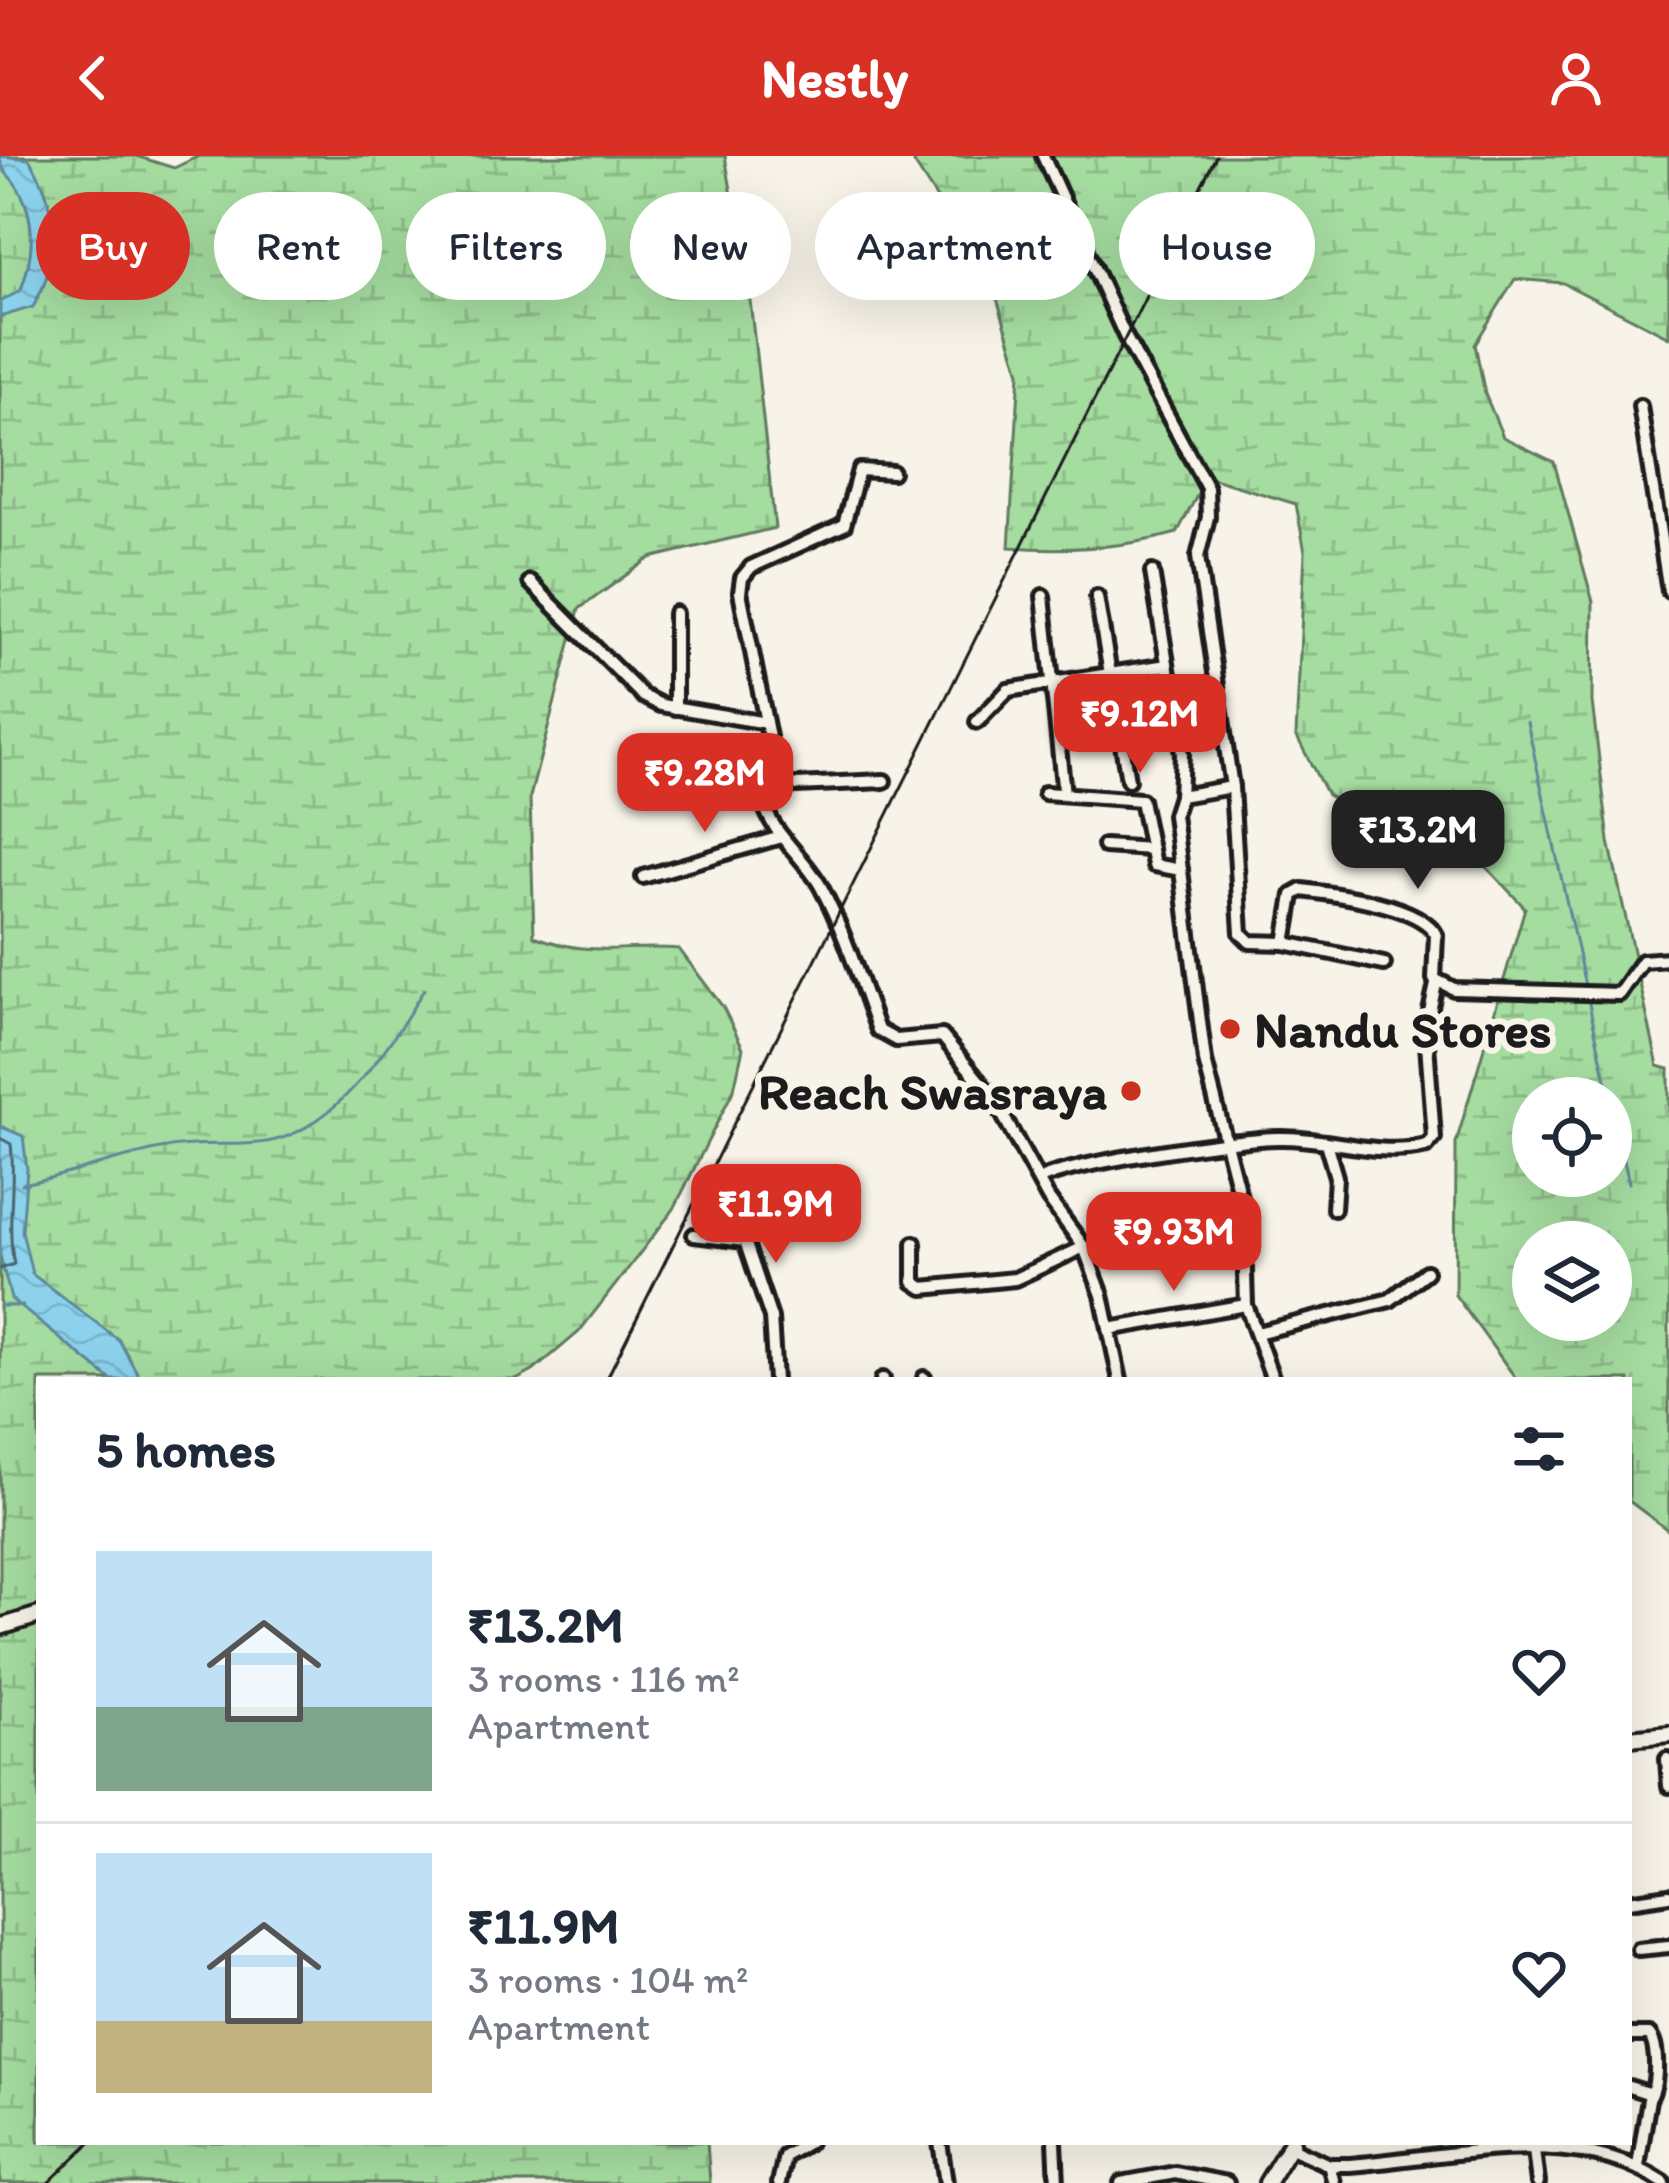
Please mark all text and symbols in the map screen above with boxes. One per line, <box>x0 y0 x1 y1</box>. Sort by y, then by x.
icon: back <box>60 45 126 111</box>
icon: person <box>1543 45 1609 111</box>
text: Nestly <box>761 46 908 111</box>
chip: Buy <box>36 192 190 300</box>
chip: Rent <box>214 192 382 300</box>
chip: Filters <box>406 192 606 300</box>
chip: New <box>630 192 791 300</box>
chip: Apartment <box>815 192 1095 300</box>
chip: House <box>1119 192 1315 300</box>
pin: ₹9.12M <box>1042 674 1238 776</box>
text: ₹9.12M <box>1081 689 1199 736</box>
pin: ₹9.28M <box>607 733 803 835</box>
text: ₹9.28M <box>644 748 766 795</box>
pin: ₹13.2M <box>1320 790 1516 892</box>
text: ₹13.2M <box>1358 805 1478 852</box>
place label: Nandu Stores <box>1254 999 1551 1060</box>
marker: Nandu Stores <box>1217 1016 1243 1042</box>
place label: Reach Swasraya <box>758 1061 1107 1122</box>
map controls <box>1512 1077 1632 1341</box>
button: locate <box>1512 1077 1632 1197</box>
marker: Reach Swasraya <box>1118 1078 1144 1104</box>
pin: ₹11.9M <box>678 1164 874 1266</box>
text: ₹11.9M <box>718 1179 834 1226</box>
pin: ₹9.93M <box>1076 1192 1272 1294</box>
text: ₹9.93M <box>1113 1207 1235 1254</box>
button: layers <box>1512 1221 1632 1341</box>
icon: filters <box>1506 1416 1572 1482</box>
text: 5 homes <box>96 1419 276 1480</box>
text: ₹13.2M <box>468 1594 624 1655</box>
icon: home <box>192 1599 336 1743</box>
icon: heart <box>1506 1638 1572 1704</box>
text: 3 rooms · 116 m² <box>468 1655 740 1702</box>
text: Apartment <box>468 1702 650 1749</box>
text: ₹11.9M <box>468 1895 620 1956</box>
icon: home <box>192 1901 336 2045</box>
icon: heart <box>1506 1940 1572 2006</box>
text: 3 rooms · 104 m² <box>468 1956 748 2003</box>
text: Apartment <box>468 2003 650 2050</box>

